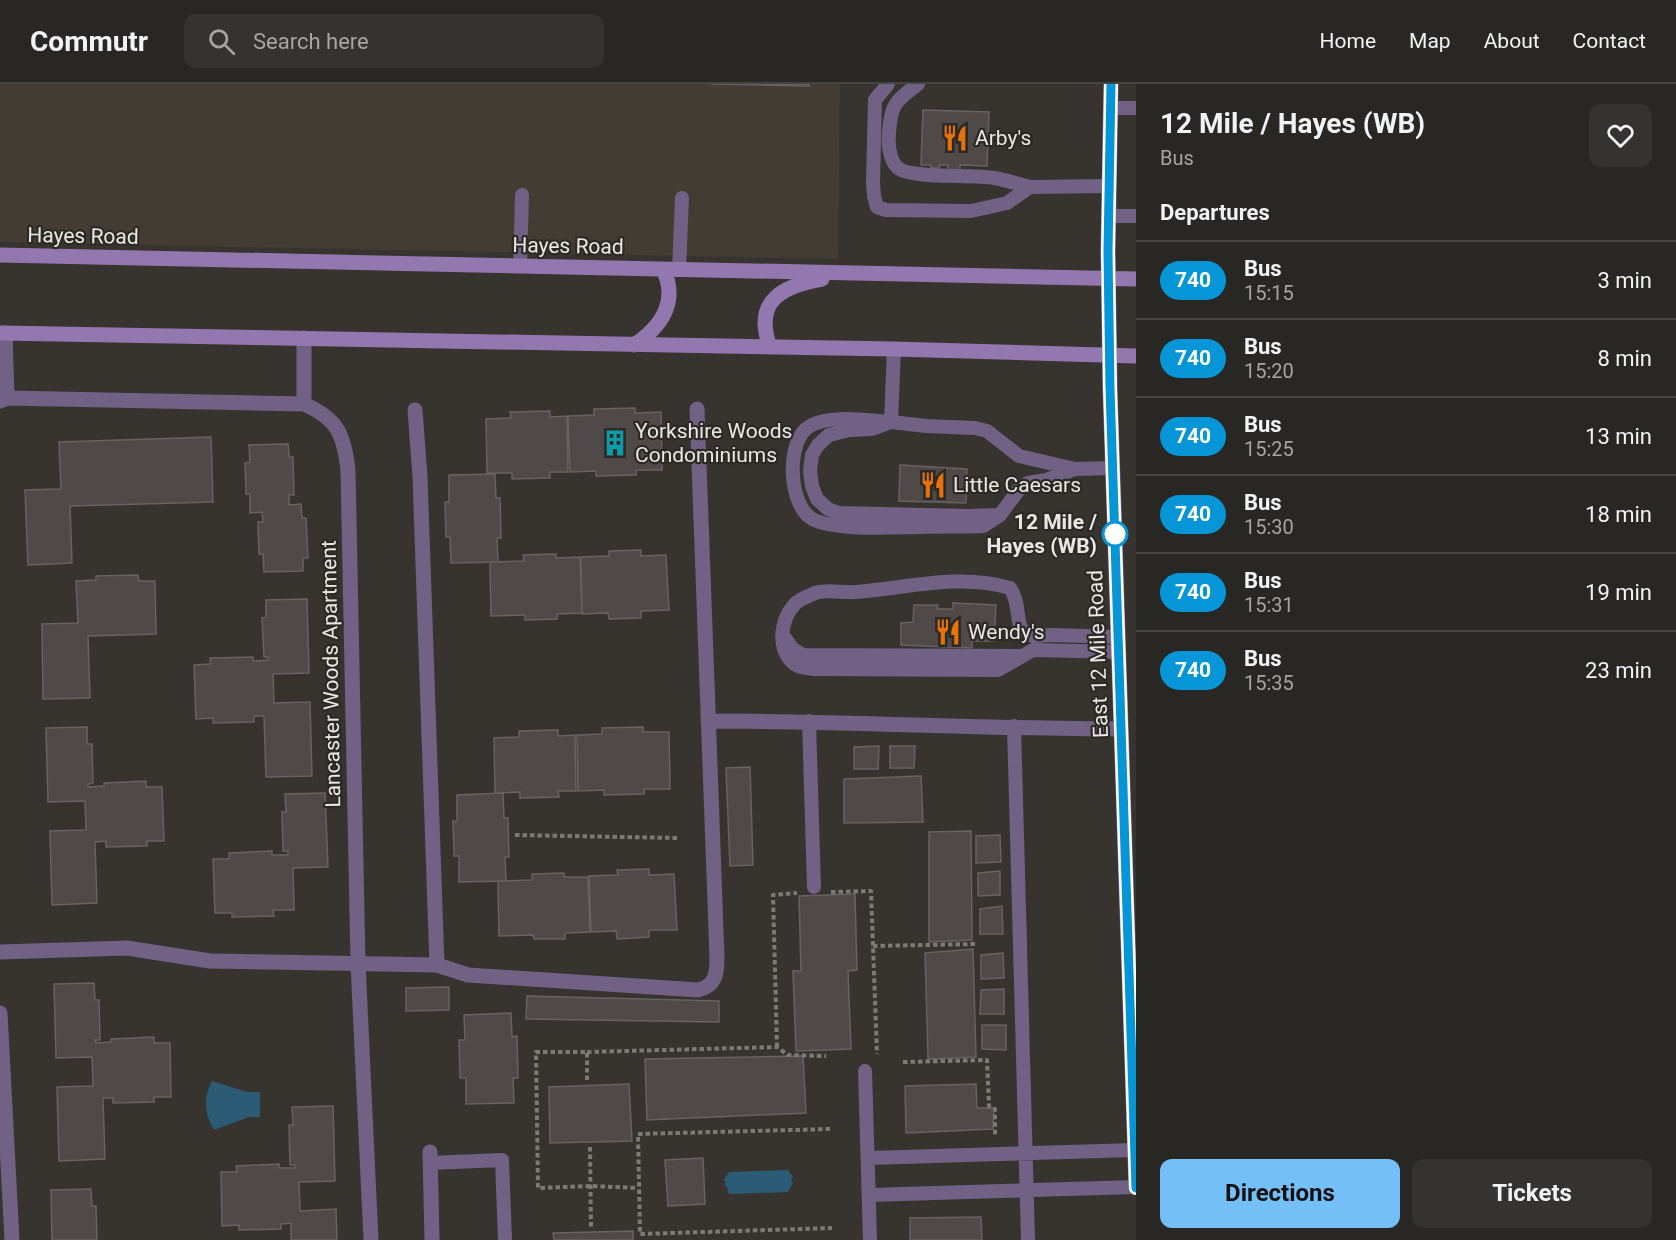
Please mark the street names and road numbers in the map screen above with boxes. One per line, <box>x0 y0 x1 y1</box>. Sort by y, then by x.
street label: Hayes Road <box>27 223 139 249</box>
street label: Hayes Road <box>512 233 624 259</box>
street label: Lancaster Woods Apartment <box>317 540 345 808</box>
street label: East 12 Mile Road <box>1083 570 1113 738</box>

